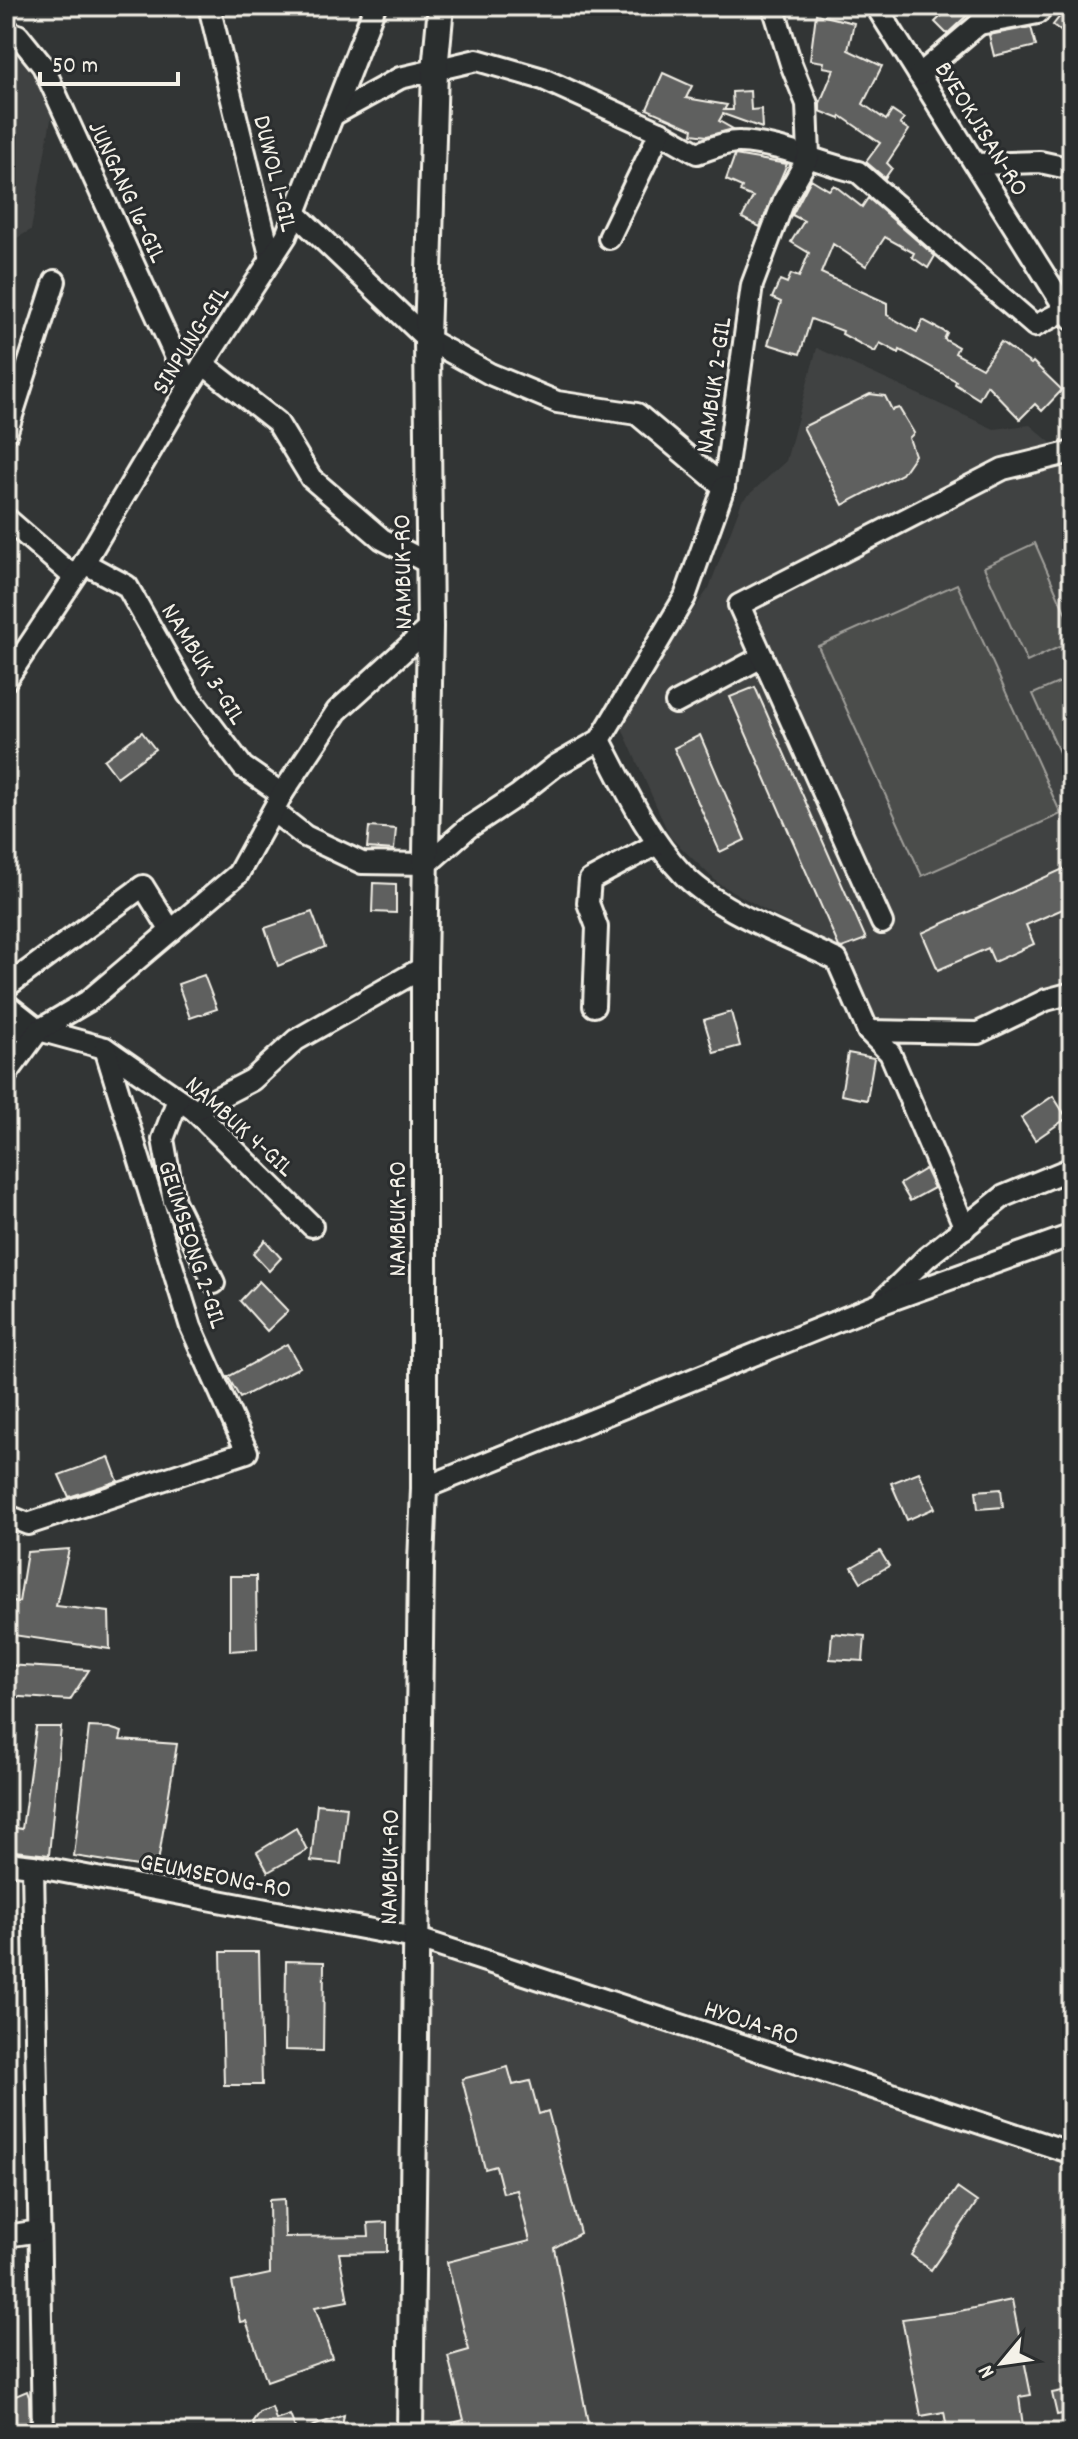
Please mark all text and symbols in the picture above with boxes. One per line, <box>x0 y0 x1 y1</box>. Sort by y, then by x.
scale bar <box>40 36 178 86</box>
text: 50 m <box>52 50 98 84</box>
street label: BYEOKJISAN-RO <box>924 55 1036 205</box>
street label: DUWOL 1-GIL <box>241 112 306 236</box>
street label: JUNGANG 16-GIL <box>77 115 175 270</box>
street label: SINPUNG-GIL <box>144 278 241 403</box>
street label: NAMBUK 2-GIL <box>688 315 743 456</box>
street label: NAMBUK-RO <box>385 514 424 630</box>
street label: NAMBUK 3-GIL <box>150 597 254 733</box>
street label: NAMBUK 4-GIL <box>176 1068 302 1187</box>
street label: GEUMSEONG 2-GIL <box>146 1156 235 1334</box>
street label: NAMBUK-RO <box>381 1161 418 1277</box>
street label: NAMBUK-RO <box>372 1809 411 1925</box>
street label: GEUMSEONG-RO <box>137 1845 294 1910</box>
street label: HYOJA-RO <box>699 1992 803 2057</box>
north arrow <box>962 2323 1042 2403</box>
text: N <box>971 2359 1004 2383</box>

